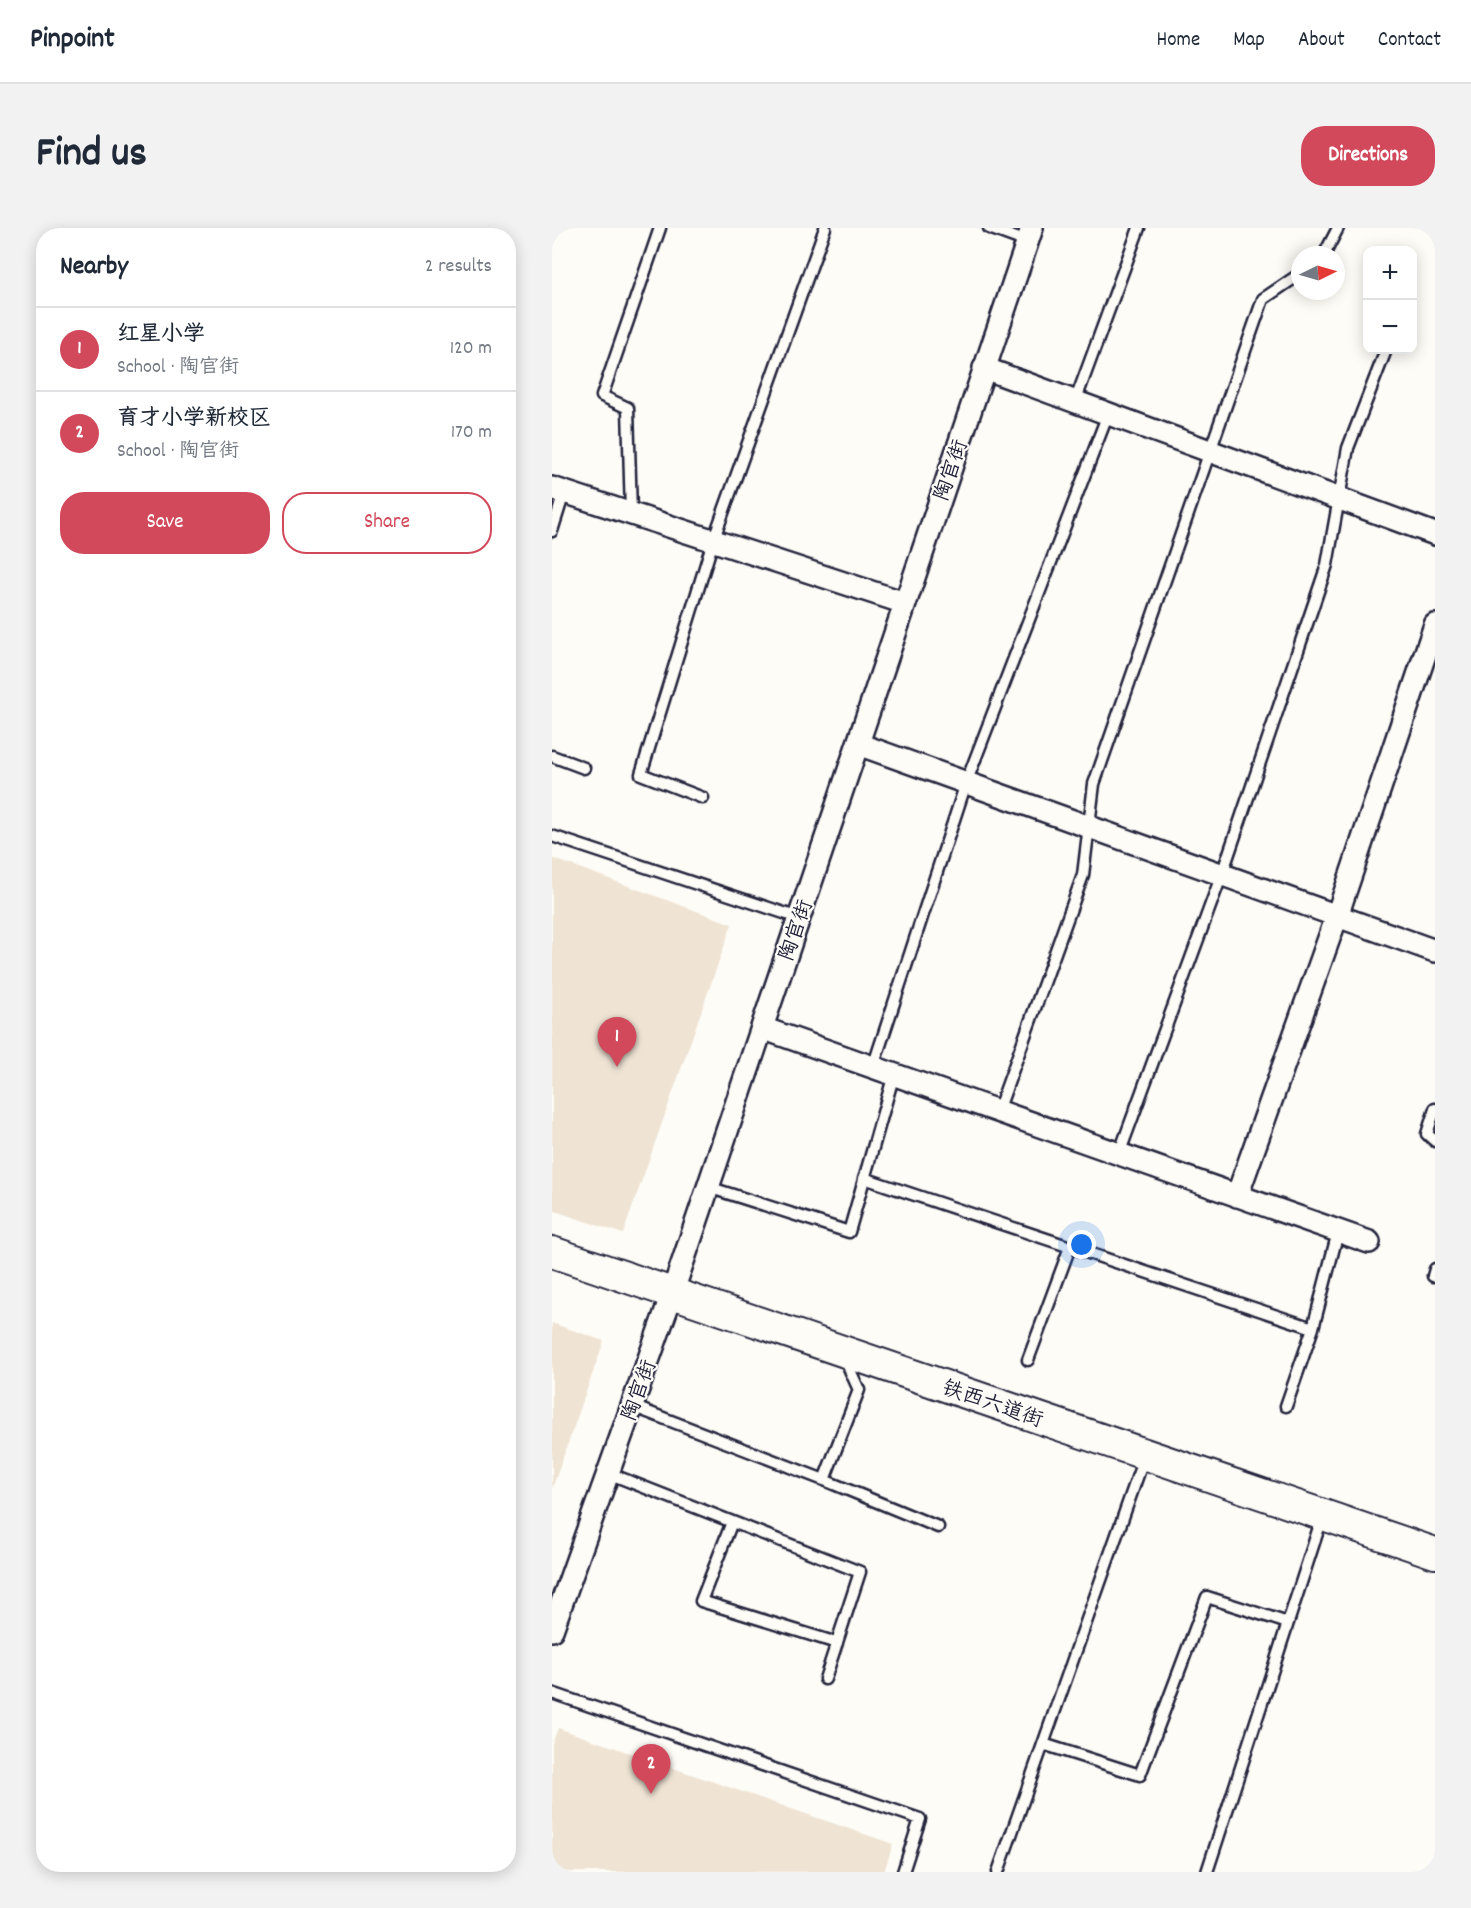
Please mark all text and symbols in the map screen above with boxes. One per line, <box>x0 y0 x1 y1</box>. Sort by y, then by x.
text: Pinpoint <box>30 21 115 61</box>
text: Home <box>1156 26 1200 56</box>
text: Map <box>1233 26 1265 56</box>
text: About <box>1298 26 1345 56</box>
text: Contact <box>1378 26 1441 56</box>
text: Find us <box>36 126 147 186</box>
button: Directions <box>1301 126 1435 186</box>
north arrow <box>1291 246 1345 300</box>
map controls <box>1363 246 1417 354</box>
button: + <box>1363 246 1417 300</box>
text: Nearby <box>60 249 128 286</box>
text: 2 results <box>425 253 492 281</box>
button: − <box>1363 300 1417 354</box>
text: 红星小学 <box>117 320 205 351</box>
text: 1 <box>77 335 82 363</box>
text: 120 m <box>450 335 492 363</box>
text: School · 陶官街 <box>117 354 239 382</box>
text: 育才小学新校区 <box>117 404 271 435</box>
text: 2 <box>75 419 84 447</box>
text: 170 m <box>451 419 492 447</box>
street label: 陶官街 <box>928 436 977 506</box>
text: School · 陶官街 <box>117 438 239 466</box>
button: Save <box>60 492 270 554</box>
button: Share <box>282 492 492 554</box>
street label: 陶官街 <box>773 896 822 966</box>
pin: 1 <box>598 1018 636 1067</box>
your location <box>1067 1230 1096 1259</box>
street label: 陶官街 <box>616 1356 666 1426</box>
street label: 铁西六道街 <box>938 1375 1047 1437</box>
pin: 2 <box>632 1744 670 1794</box>

